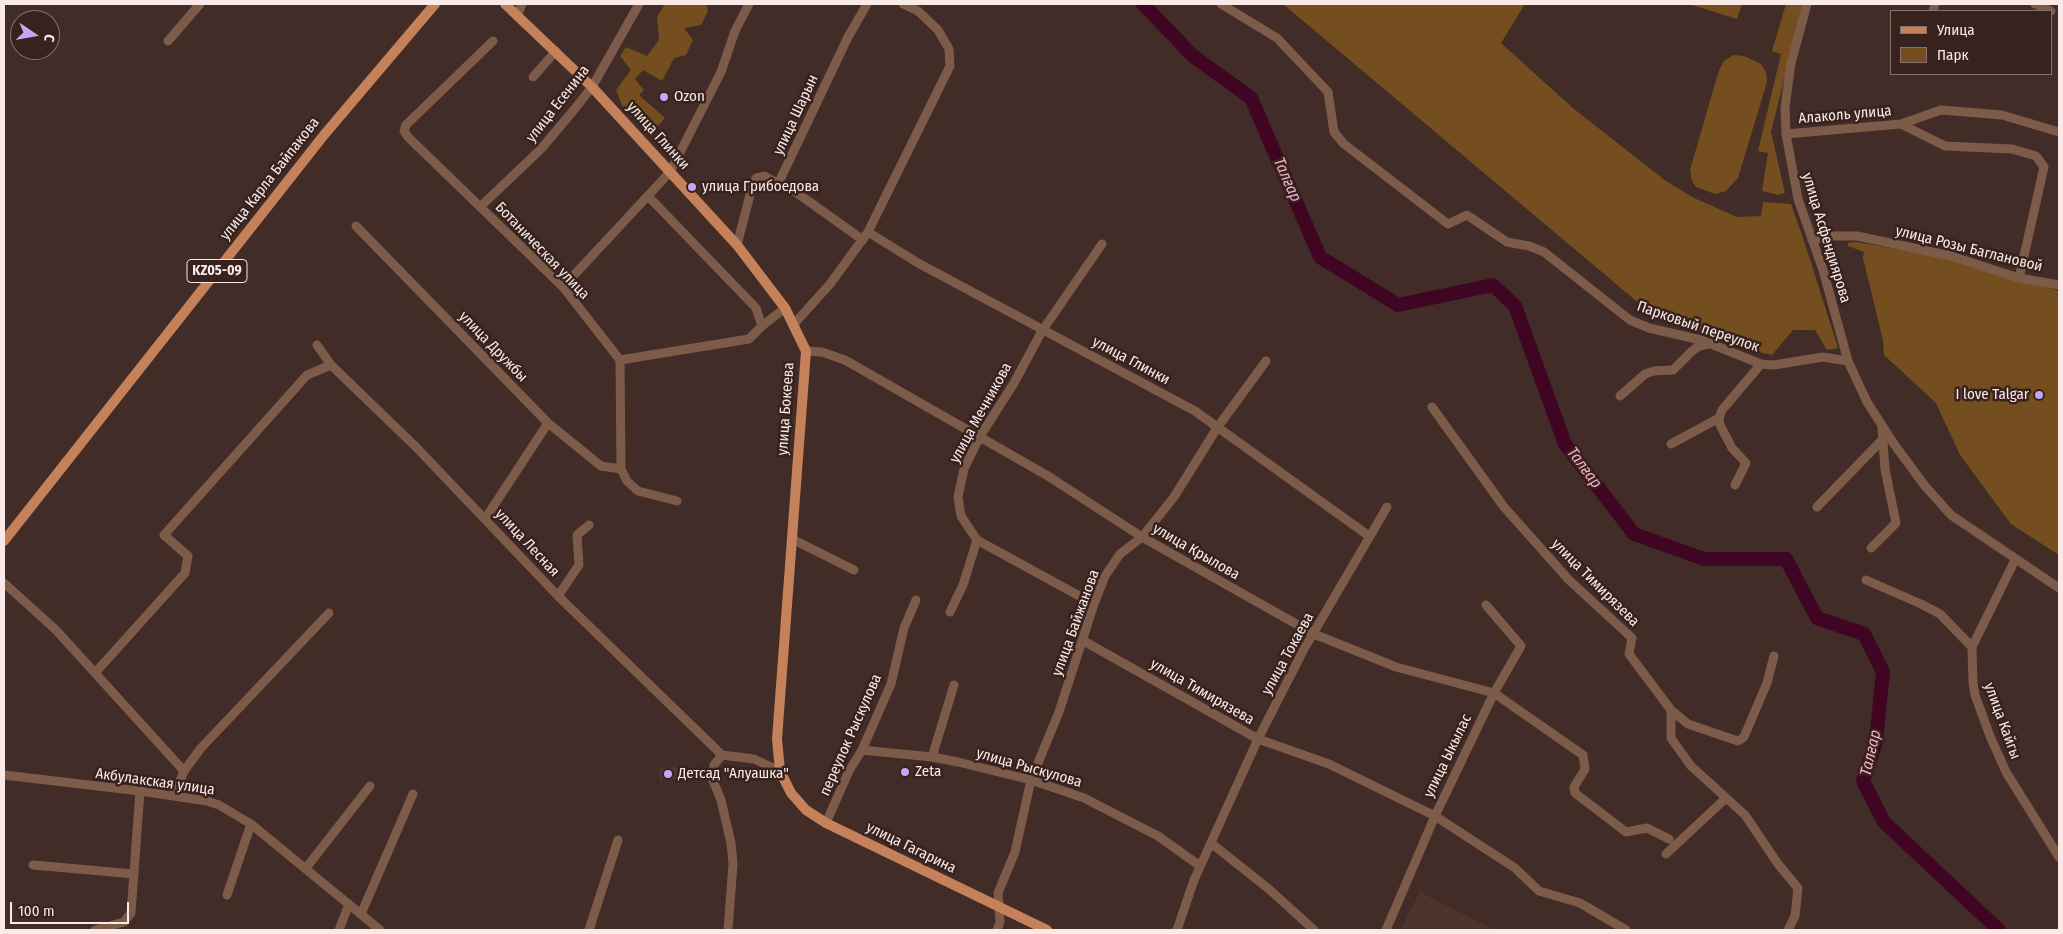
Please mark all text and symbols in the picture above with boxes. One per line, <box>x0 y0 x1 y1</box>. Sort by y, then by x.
north arrow <box>10 10 60 60</box>
legend <box>1890 10 2053 75</box>
text: Улица <box>1937 21 1975 39</box>
text: С <box>40 33 58 43</box>
text: Парк <box>1937 46 1968 64</box>
street label: улица Есенина <box>522 62 594 146</box>
street label: улица Шарын <box>770 72 822 158</box>
place label: Ozon <box>674 88 705 106</box>
marker: Ozon <box>658 91 670 103</box>
street label: улица Глинки <box>623 98 693 174</box>
street label: Алаколь улица <box>1798 102 1892 128</box>
street label: улица Карла Байпакова <box>216 114 324 244</box>
water label: Талғар <box>1269 155 1305 205</box>
street label: улица Асфендиярова <box>1798 171 1854 305</box>
place label: улица Грибоедова <box>702 178 819 196</box>
marker: улица Грибоедова <box>686 181 698 193</box>
street label: Ботаническая улица <box>491 199 593 303</box>
street label: улица Розы Баглановой <box>1894 222 2044 276</box>
road number: KZ05-09 <box>187 260 247 282</box>
street label: Парковый переулок <box>1635 298 1761 356</box>
street label: улица Дружбы <box>455 308 531 386</box>
street label: улица Глинки <box>1089 333 1173 389</box>
street label: улица Мечникова <box>946 360 1016 466</box>
street label: улица Бокеева <box>774 362 798 456</box>
place label: I love Talgar <box>1956 386 2029 404</box>
marker: I love Talgar <box>2033 389 2045 401</box>
water label: Талғар <box>1562 444 1606 492</box>
street label: улица Лесная <box>491 505 563 581</box>
street label: улица Крылова <box>1149 520 1243 584</box>
street label: улица Тимирязева <box>1547 535 1643 631</box>
street label: улица Байжанова <box>1048 567 1104 679</box>
street label: улица Токаева <box>1258 610 1318 698</box>
street label: улица Тимирязева <box>1147 655 1257 729</box>
street label: переулок Рыскулова <box>816 671 886 799</box>
street label: улица Кайгы <box>1980 680 2024 762</box>
street label: улица Ыкылас <box>1420 711 1476 801</box>
water label: Талғар <box>1856 728 1886 778</box>
street label: улица Рыскулова <box>974 744 1084 792</box>
place label: Zeta <box>915 763 941 781</box>
street label: Акбулакская улица <box>94 765 216 799</box>
place label: Детсад "Алуашка" <box>678 765 789 783</box>
marker: Zeta <box>899 766 911 778</box>
marker: Детсад "Алуашка" <box>662 768 674 780</box>
street label: улица Гагарина <box>863 818 959 878</box>
scale bar <box>12 892 131 924</box>
text: 100 m <box>18 902 55 920</box>

